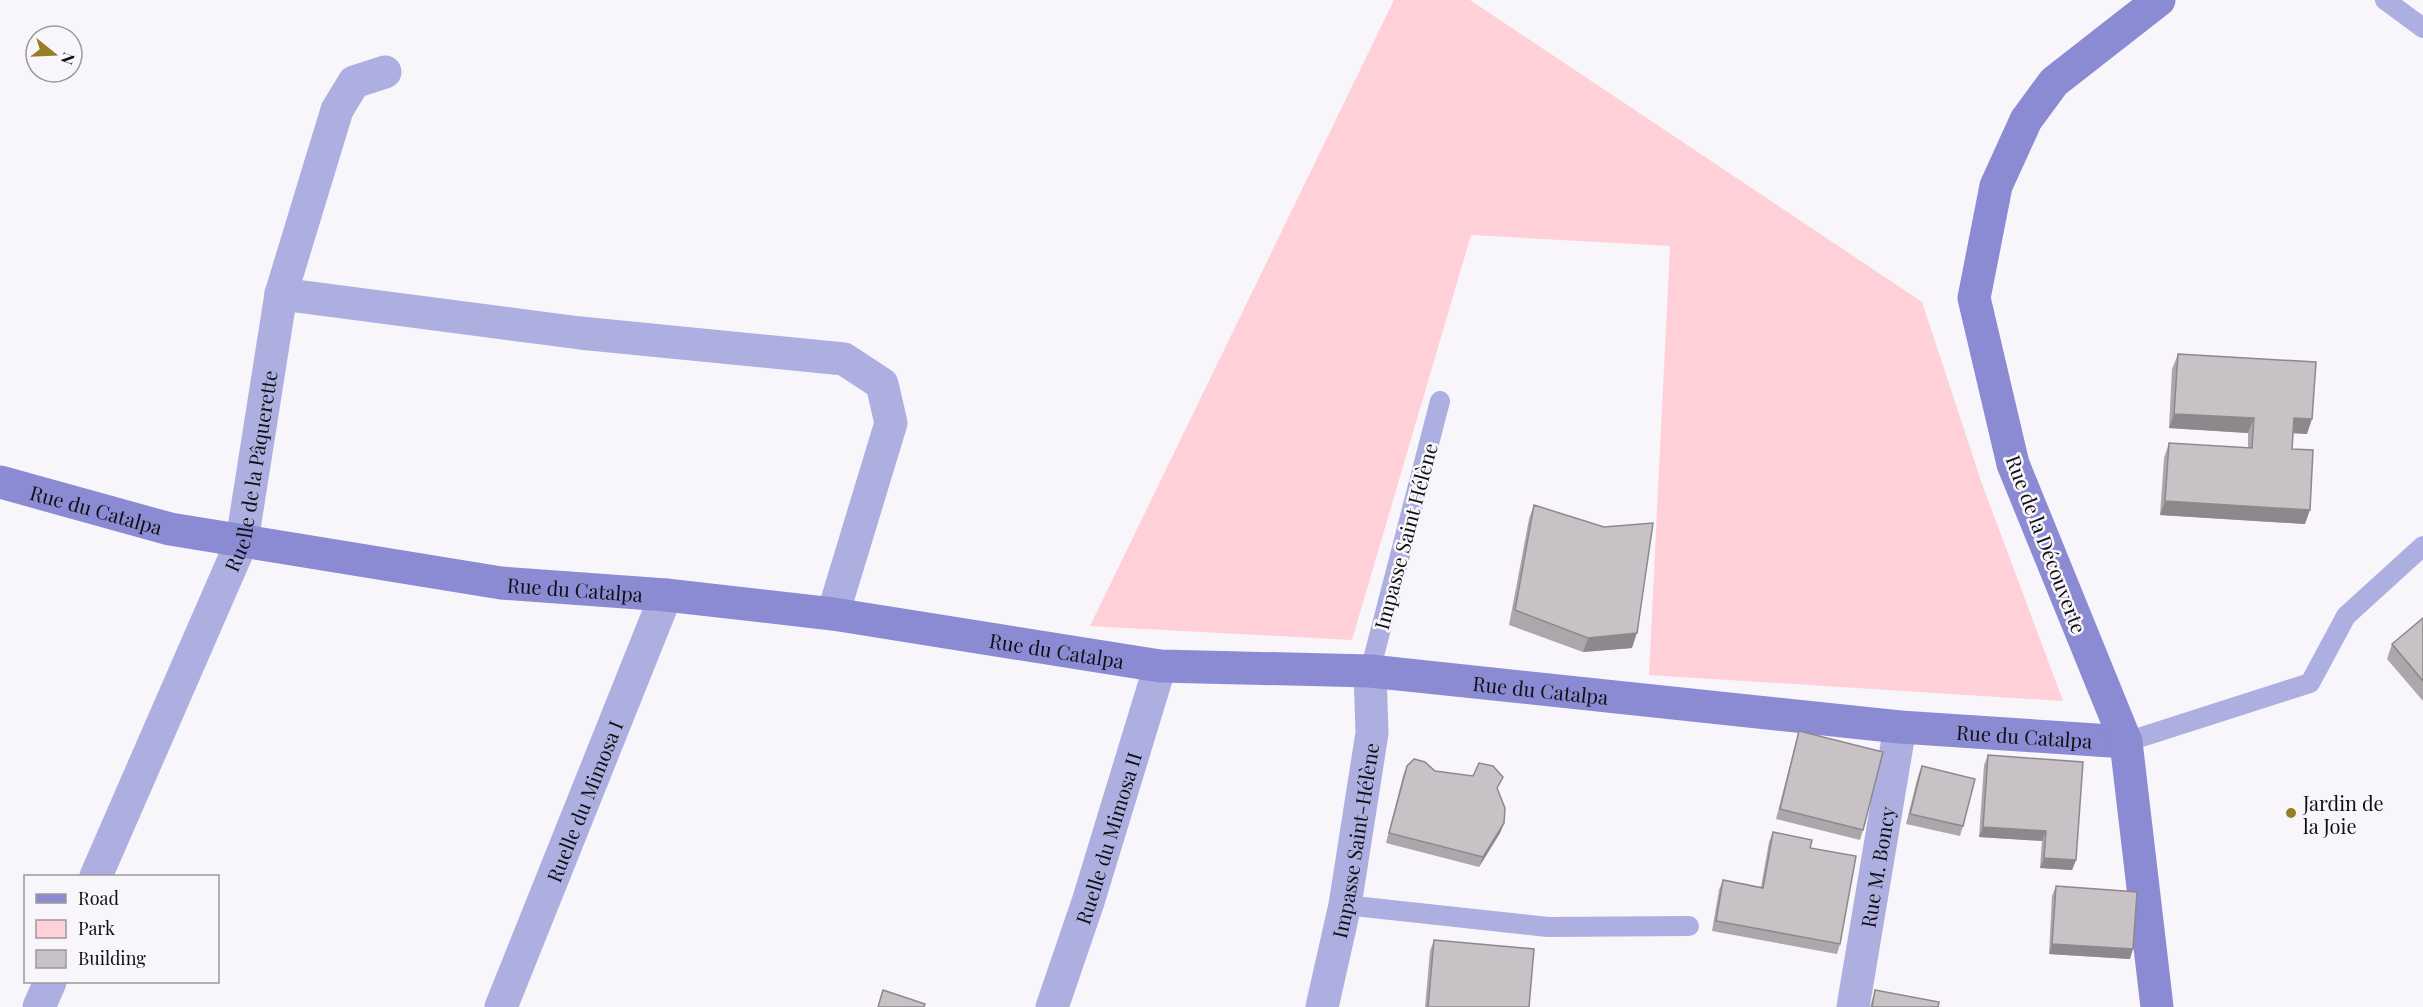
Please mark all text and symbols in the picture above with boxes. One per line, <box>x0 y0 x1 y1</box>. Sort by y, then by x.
north arrow <box>24 24 84 84</box>
text: N <box>57 50 81 68</box>
street label: Ruelle de la Pâquerette <box>217 368 282 575</box>
street label: Impasse Saint Hélène <box>1367 440 1443 632</box>
street label: Rue de la Découverte <box>2001 451 2093 637</box>
street label: Rue du Catalpa <box>27 478 166 540</box>
street label: Rue du Catalpa <box>506 570 644 607</box>
street label: Rue du Catalpa <box>988 626 1126 674</box>
street label: Rue du Catalpa <box>1472 668 1610 710</box>
street label: Ruelle du Mimosa I <box>539 716 628 886</box>
street label: Rue du Catalpa <box>1956 717 2093 753</box>
street label: Impasse Saint-Hélène <box>1325 741 1384 940</box>
street label: Ruelle du Mimosa II <box>1068 749 1147 927</box>
place label: Jardin de la Joie <box>2302 789 2384 839</box>
street label: Rue M. Boncy <box>1853 804 1900 930</box>
marker: Jardin de la Joie <box>2284 806 2298 820</box>
legend <box>24 875 219 983</box>
text: Road <box>78 886 119 910</box>
text: Park <box>78 916 115 940</box>
text: Building <box>78 946 146 970</box>

